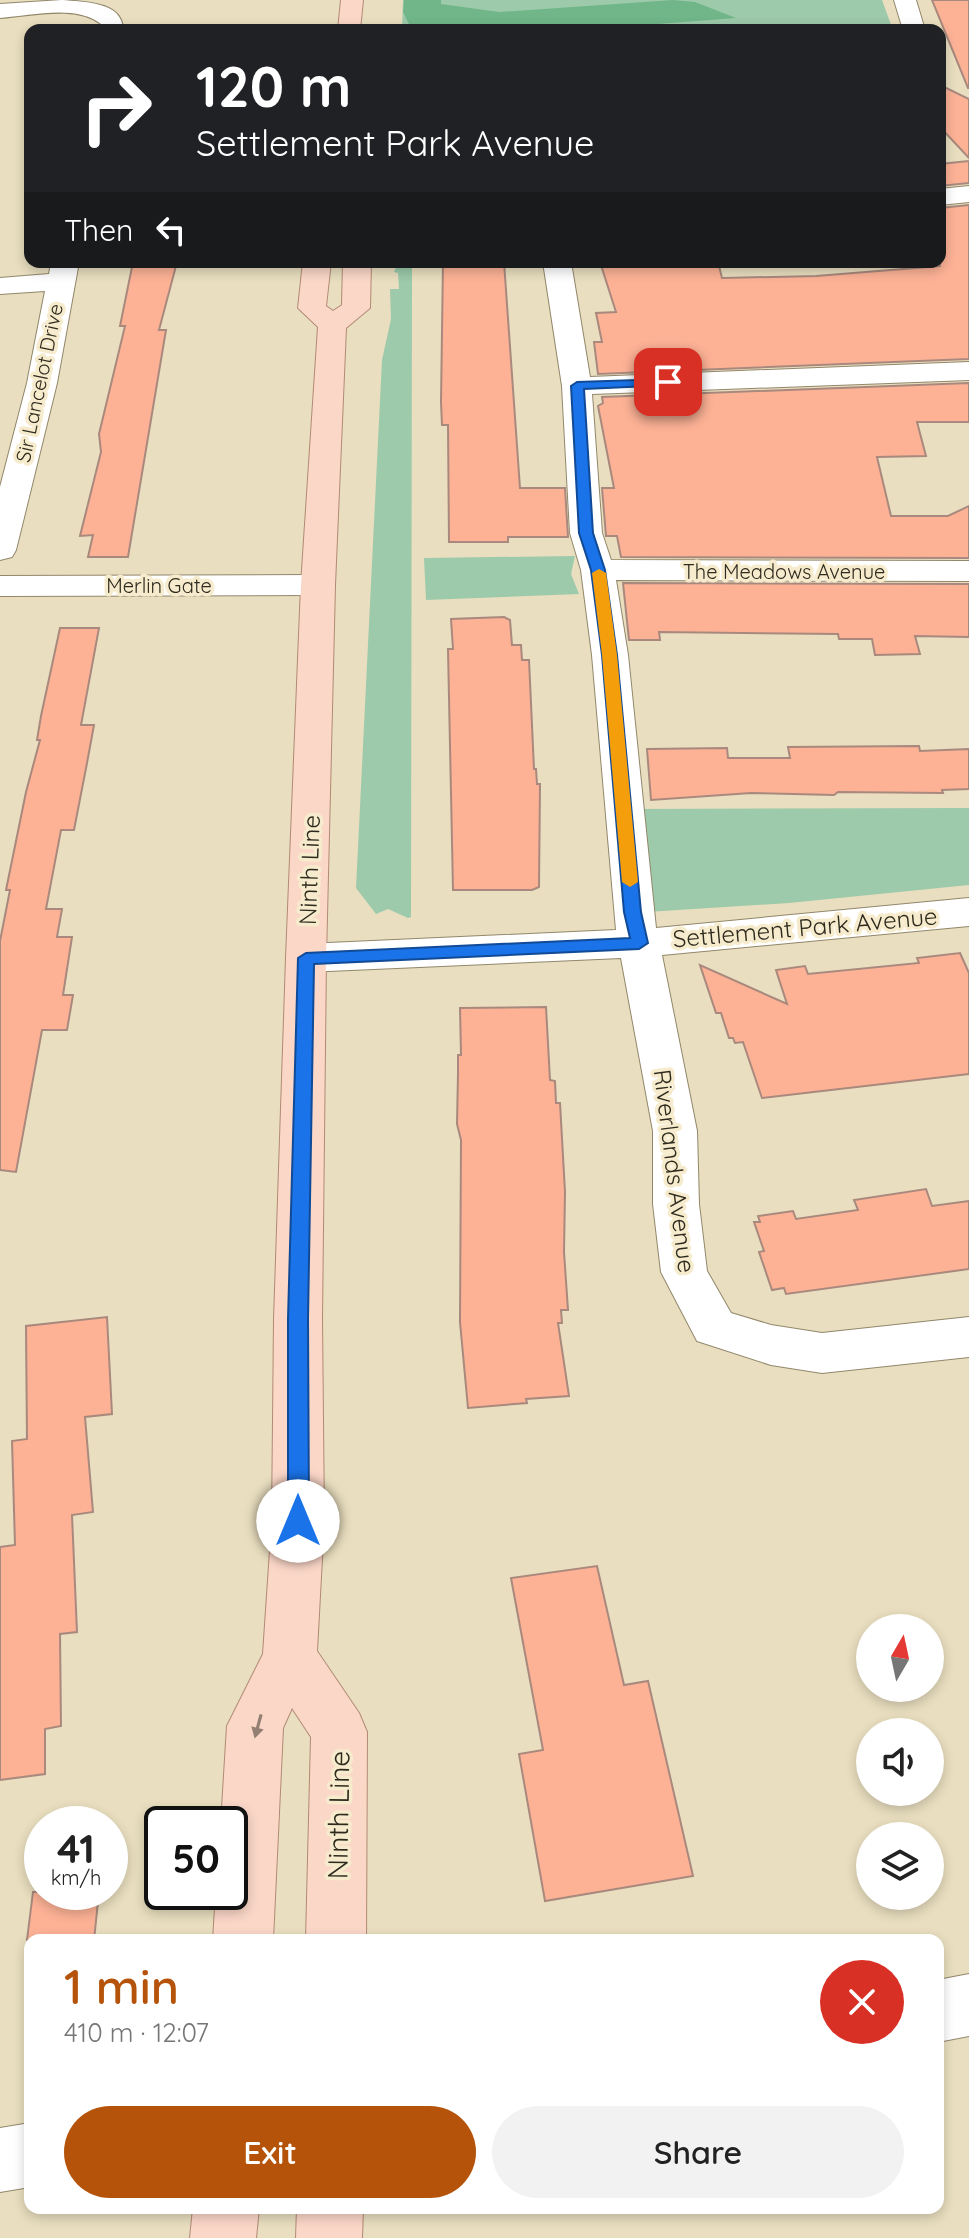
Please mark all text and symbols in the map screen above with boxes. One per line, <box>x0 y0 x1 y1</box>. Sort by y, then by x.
text: 120 m <box>196 51 351 121</box>
icon: right <box>64 56 168 160</box>
text: Settlement Park Avenue <box>196 120 594 165</box>
icon: left <box>149 208 193 252</box>
text: Then <box>64 211 133 249</box>
street label: Sir Lancelot Drive <box>10 301 68 465</box>
pin <box>634 348 702 416</box>
icon: arrive <box>646 360 690 404</box>
street label: The Meadows Avenue <box>683 559 885 584</box>
street label: Merlin Gate <box>106 573 212 598</box>
street label: Ninth Line <box>292 814 326 926</box>
street label: Settlement Park Avenue <box>671 900 939 954</box>
street label: Riverlands Avenue <box>648 1067 702 1275</box>
position arrow <box>256 1479 340 1563</box>
north arrow <box>856 1614 944 1702</box>
map controls <box>856 1614 944 1910</box>
one-way arrow <box>252 1714 264 1739</box>
button: sound <box>856 1718 944 1806</box>
street label: Ninth Line <box>319 1750 357 1880</box>
speed limit sign: 50 <box>144 1806 248 1910</box>
button: layers <box>856 1822 944 1910</box>
text: 41 <box>57 1823 95 1873</box>
text: km/h <box>51 1865 101 1890</box>
text: 1 min <box>64 1956 179 2016</box>
button: close <box>820 1960 904 2044</box>
text: 410 m · 12:07 <box>64 2016 209 2049</box>
button: Exit <box>64 2106 476 2198</box>
button: Share <box>492 2106 904 2198</box>

